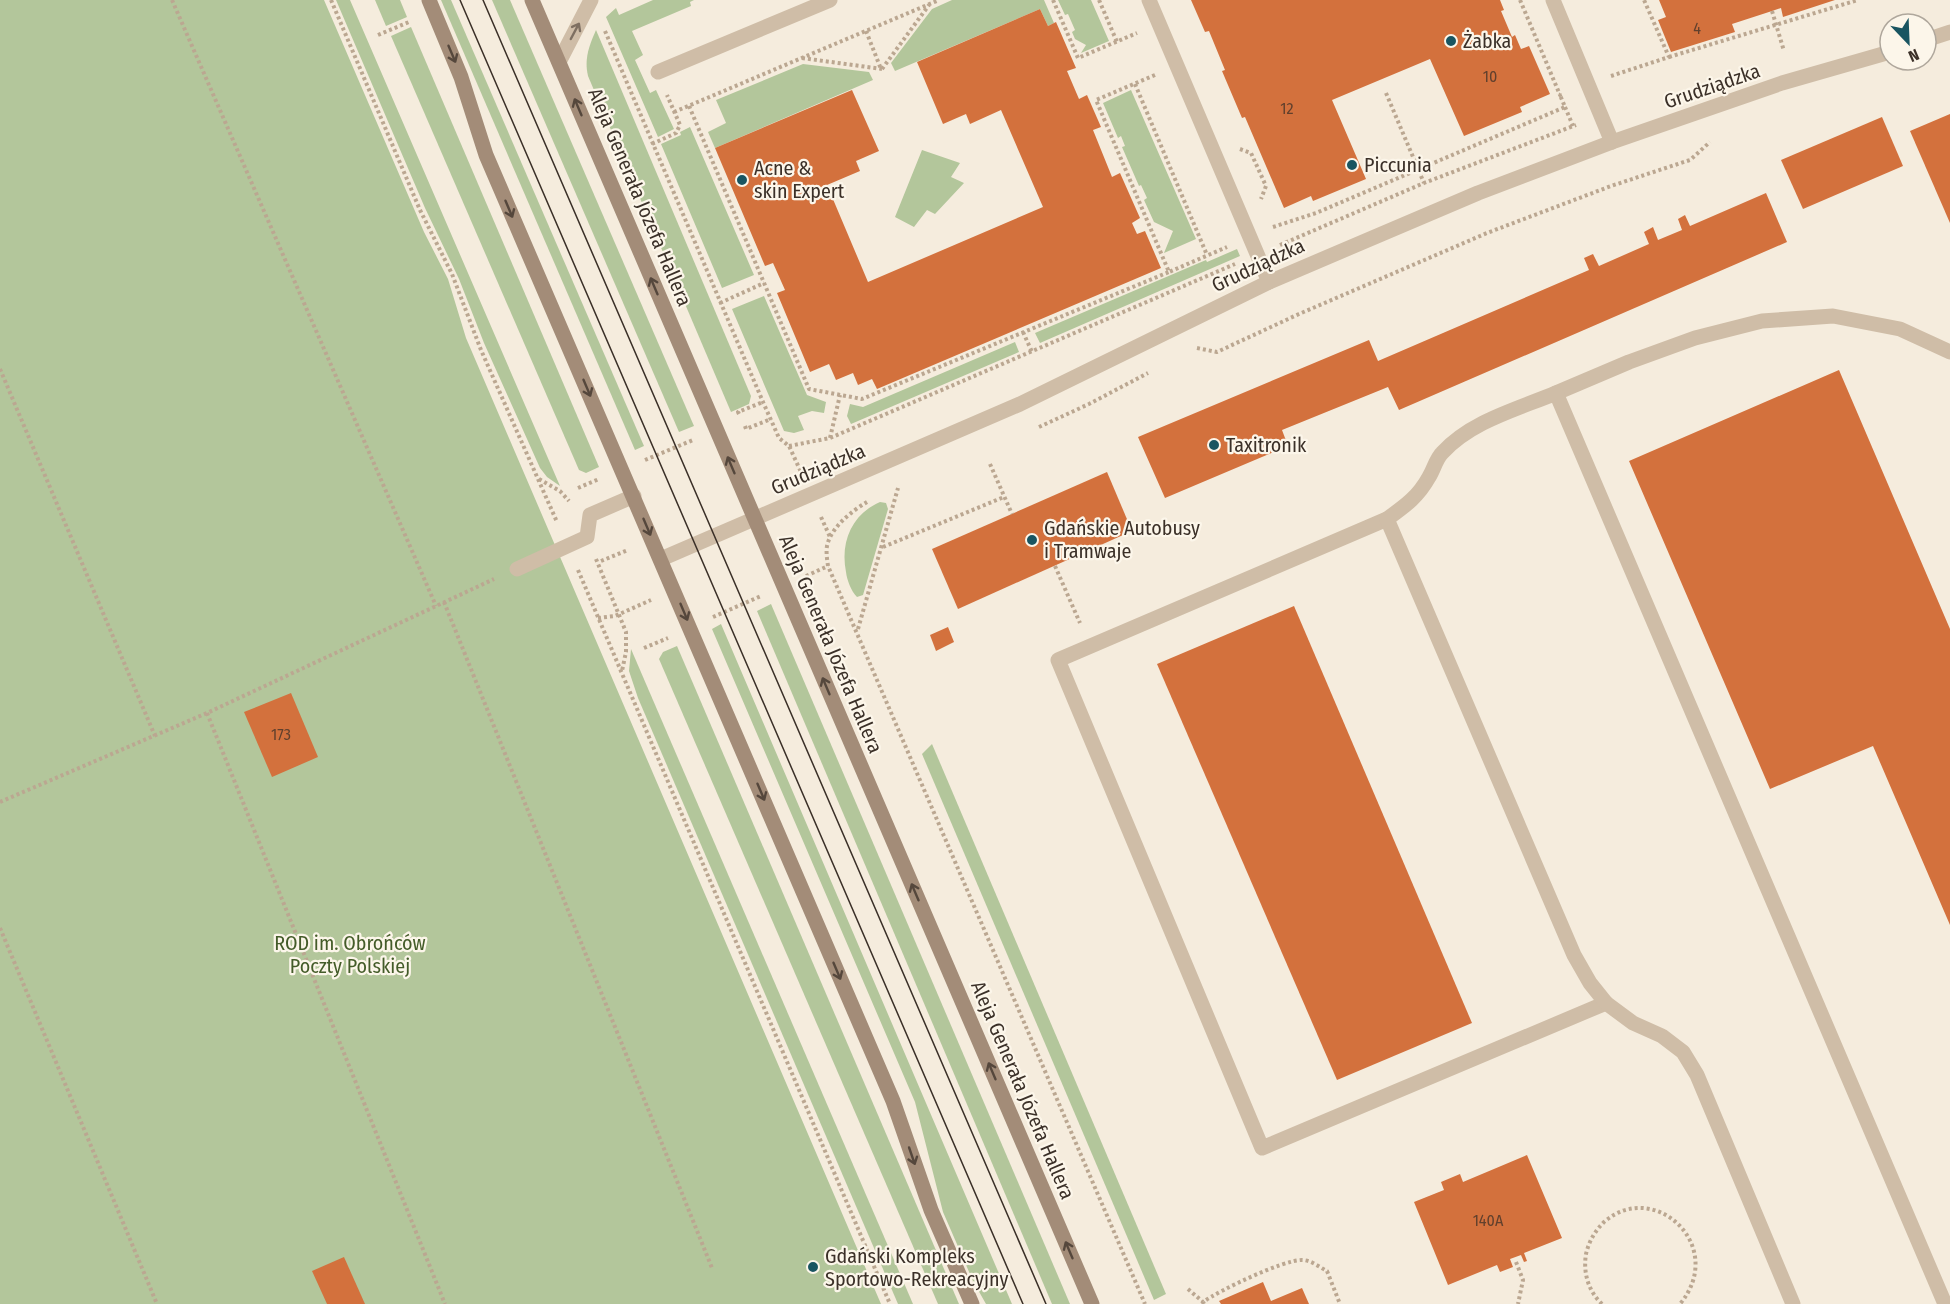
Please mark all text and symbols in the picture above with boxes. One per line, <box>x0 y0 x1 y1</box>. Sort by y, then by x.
north arrow <box>1878 12 1938 72</box>
house number: 4 <box>1693 19 1701 38</box>
one-way arrow <box>569 23 581 40</box>
place label: Żabka <box>1463 29 1511 53</box>
marker: Żabka <box>1444 34 1458 48</box>
one-way arrow <box>446 44 458 62</box>
text: N <box>1906 45 1922 66</box>
street label: Grudziądzka <box>1661 58 1763 114</box>
house number: 10 <box>1483 67 1497 86</box>
street label: Aleja Generała Józefa Hallera <box>583 84 697 310</box>
one-way arrow <box>572 98 583 116</box>
house number: 12 <box>1280 99 1294 118</box>
place label: Piccunia <box>1364 153 1432 177</box>
place label: Acne & skin Expert <box>754 156 845 203</box>
marker: Piccunia <box>1345 158 1359 172</box>
marker: Acne & skin Expert <box>735 173 749 187</box>
one-way arrow <box>505 200 516 218</box>
street label: Grudziądzka <box>1208 233 1308 297</box>
one-way arrow <box>648 277 659 295</box>
one-way arrow <box>582 378 593 397</box>
place label: Taxitronik <box>1226 433 1307 457</box>
street label: Grudziądzka <box>767 438 869 500</box>
marker: Taxitronik <box>1207 438 1221 452</box>
one-way arrow <box>725 457 736 475</box>
place label: Gdańskie Autobusy i Tramwaje <box>1044 516 1200 563</box>
one-way arrow <box>642 518 653 536</box>
street label: Aleja Generała Józefa Hallera <box>774 531 888 757</box>
marker: Gdańskie Autobusy i Tramwaje <box>1025 533 1039 547</box>
one-way arrow <box>679 603 690 621</box>
one-way arrow <box>820 677 831 695</box>
house number: 173 <box>271 725 291 744</box>
one-way arrow <box>755 782 767 800</box>
one-way arrow <box>909 883 920 902</box>
park label: ROD im. Obrońców Poczty Polskiej <box>274 931 426 978</box>
one-way arrow <box>832 961 843 980</box>
street label: Aleja Generała Józefa Hallera <box>966 977 1080 1203</box>
one-way arrow <box>986 1062 997 1081</box>
one-way arrow <box>908 1147 919 1165</box>
house number: 140A <box>1473 1211 1504 1230</box>
one-way arrow <box>1063 1242 1074 1260</box>
place label: Gdański Kompleks Sportowo-Rekreacyjny <box>825 1244 1008 1291</box>
marker: Gdański Kompleks Sportowo-Rekreacyjny <box>806 1260 820 1274</box>

